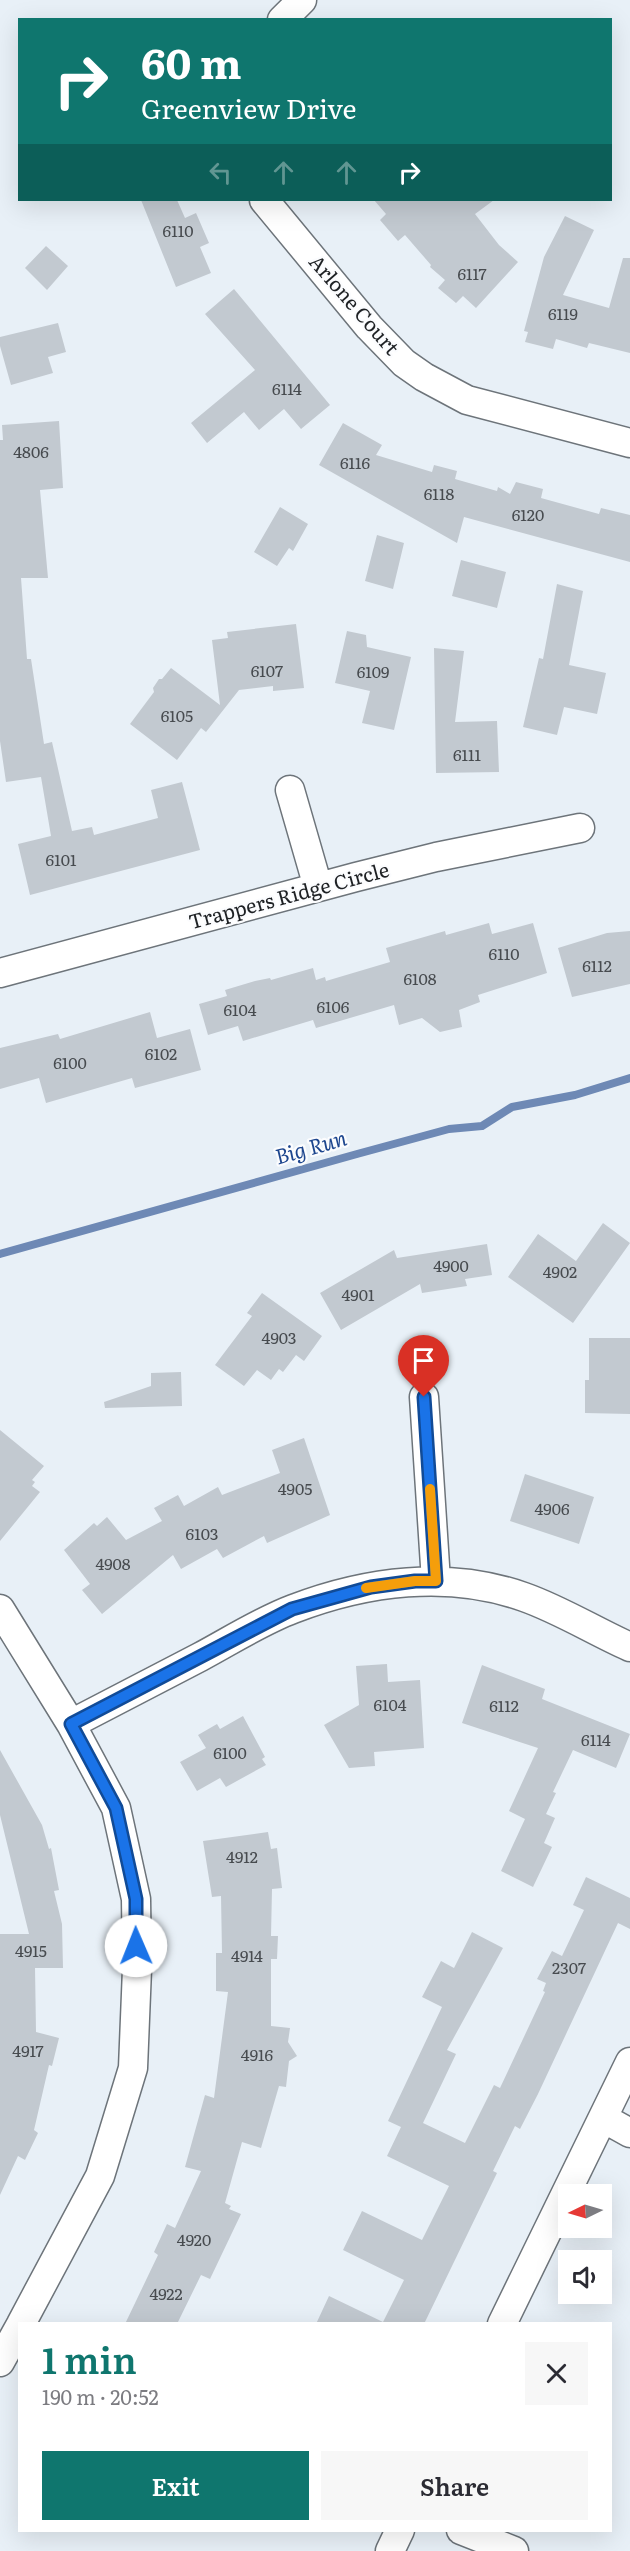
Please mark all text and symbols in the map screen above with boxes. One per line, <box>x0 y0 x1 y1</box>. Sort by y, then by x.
text: 60 m <box>141 30 242 92</box>
icon: right <box>42 42 120 120</box>
text: Greenview Drive <box>141 87 357 127</box>
icon: left <box>204 156 237 189</box>
icon: ahead <box>267 156 300 189</box>
icon: ahead <box>330 156 363 189</box>
icon: right <box>393 156 426 189</box>
house number: 6110 <box>163 218 193 242</box>
street label: Arlone Court <box>303 247 408 361</box>
house number: 6117 <box>457 261 487 285</box>
house number: 6119 <box>548 301 578 325</box>
house number: 6114 <box>272 376 302 400</box>
house number: 4806 <box>13 439 49 463</box>
house number: 6116 <box>340 450 371 474</box>
house number: 6118 <box>424 481 454 505</box>
house number: 6120 <box>512 502 544 526</box>
house number: 6107 <box>251 658 283 682</box>
house number: 6109 <box>357 659 389 683</box>
house number: 6105 <box>161 703 193 727</box>
house number: 6111 <box>453 742 482 766</box>
house number: 6101 <box>46 847 77 871</box>
street label: Trappers Ridge Circle <box>185 853 392 935</box>
house number: 6110 <box>489 941 519 965</box>
house number: 6112 <box>582 953 612 977</box>
house number: 6108 <box>403 966 437 990</box>
house number: 6106 <box>317 994 350 1018</box>
house number: 6104 <box>223 997 257 1021</box>
house number: 6102 <box>145 1041 177 1065</box>
house number: 6100 <box>53 1050 87 1074</box>
water label: Big Run <box>271 1120 350 1171</box>
house number: 4900 <box>433 1253 469 1277</box>
house number: 4902 <box>543 1259 577 1283</box>
house number: 4901 <box>342 1282 375 1306</box>
house number: 4903 <box>262 1325 296 1349</box>
pin <box>398 1335 449 1397</box>
icon: arrive <box>407 1344 440 1377</box>
house number: 4905 <box>278 1476 312 1500</box>
house number: 4906 <box>534 1496 570 1520</box>
house number: 6103 <box>186 1521 218 1545</box>
house number: 4908 <box>95 1551 131 1575</box>
house number: 6104 <box>373 1692 407 1716</box>
house number: 6112 <box>489 1693 519 1717</box>
house number: 6114 <box>581 1727 611 1751</box>
house number: 6100 <box>213 1740 247 1764</box>
house number: 4912 <box>226 1844 258 1868</box>
position arrow <box>104 1914 168 1978</box>
house number: 4915 <box>15 1938 47 1962</box>
house number: 4914 <box>231 1943 263 1967</box>
house number: 2307 <box>552 1955 586 1979</box>
house number: 4917 <box>12 2038 44 2062</box>
house number: 4916 <box>241 2042 274 2066</box>
north arrow <box>558 2184 612 2238</box>
map controls <box>558 2184 612 2304</box>
house number: 4920 <box>177 2227 211 2251</box>
button: sound <box>558 2250 612 2304</box>
house number: 4922 <box>149 2281 183 2305</box>
text: 1 min <box>42 2332 137 2385</box>
button: close <box>525 2342 588 2405</box>
text: 190 m · 20:52 <box>42 2381 159 2411</box>
button: Exit <box>42 2451 309 2520</box>
button: Share <box>321 2451 588 2520</box>

